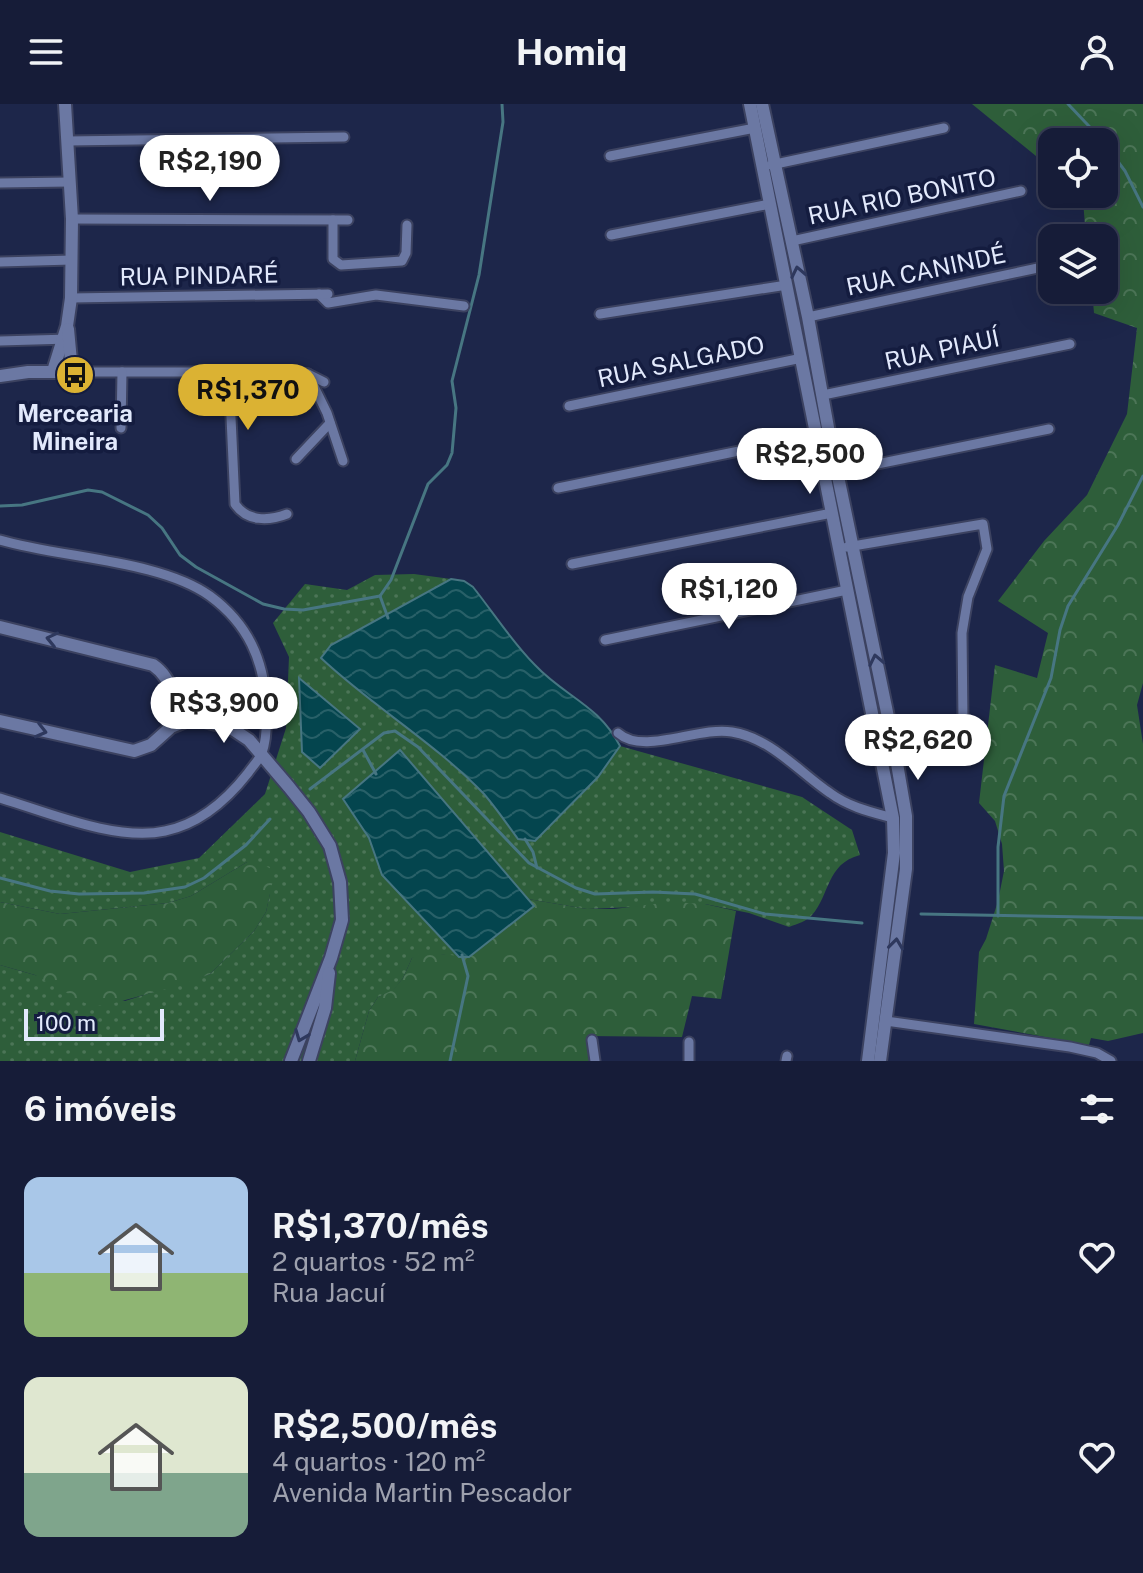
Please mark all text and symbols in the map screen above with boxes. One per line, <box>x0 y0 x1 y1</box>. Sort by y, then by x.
icon: menu <box>24 30 68 74</box>
icon: person <box>1075 30 1119 74</box>
text: Homiq <box>516 31 627 73</box>
map controls <box>1038 128 1118 304</box>
button: locate <box>1038 128 1118 208</box>
pin: R$2,190 <box>136 135 284 203</box>
text: R$2,190 <box>158 145 262 176</box>
street label: RUA RIO BONITO <box>805 162 998 230</box>
button: layers <box>1038 224 1118 304</box>
street label: RUA CANINDÉ <box>843 239 1008 301</box>
street label: RUA PINDARÉ <box>119 260 279 290</box>
one-way arrow <box>791 265 808 278</box>
street label: RUA PIAUÍ <box>882 323 1003 375</box>
street label: RUA SALGADO <box>595 330 767 392</box>
bus stop icon: Mercearia Mineira <box>54 354 96 396</box>
pin: R$1,370 <box>174 364 322 432</box>
text: R$1,370 <box>196 374 300 405</box>
place label: Mercearia Mineira <box>17 399 133 455</box>
pin: R$2,500 <box>736 428 884 496</box>
text: R$2,500 <box>755 438 865 469</box>
pin: R$1,120 <box>655 563 803 631</box>
text: R$1,120 <box>680 573 778 604</box>
one-way arrow <box>45 631 59 648</box>
one-way arrow <box>868 653 885 667</box>
pin: R$3,900 <box>150 677 298 745</box>
text: R$3,900 <box>169 687 279 718</box>
pin: R$2,620 <box>844 714 992 782</box>
one-way arrow <box>34 722 48 739</box>
text: R$2,620 <box>863 724 973 755</box>
one-way arrow <box>887 937 904 951</box>
scale bar <box>24 1005 164 1041</box>
text: 100 m <box>36 1010 96 1036</box>
one-way arrow <box>294 1028 310 1042</box>
icon: filters <box>1075 1087 1119 1131</box>
text: 6 imóveis <box>24 1089 177 1129</box>
text: R$1,370/mês <box>272 1206 489 1246</box>
icon: home <box>88 1209 184 1305</box>
icon: heart <box>1075 1235 1119 1279</box>
text: 2 quartos · 52 m² <box>272 1246 475 1277</box>
text: Rua Jacuí <box>272 1277 385 1308</box>
text: R$2,500/mês <box>272 1406 497 1446</box>
icon: home <box>88 1409 184 1505</box>
icon: heart <box>1075 1435 1119 1479</box>
text: 4 quartos · 120 m² <box>272 1446 485 1477</box>
text: Avenida Martin Pescador <box>272 1477 572 1508</box>

